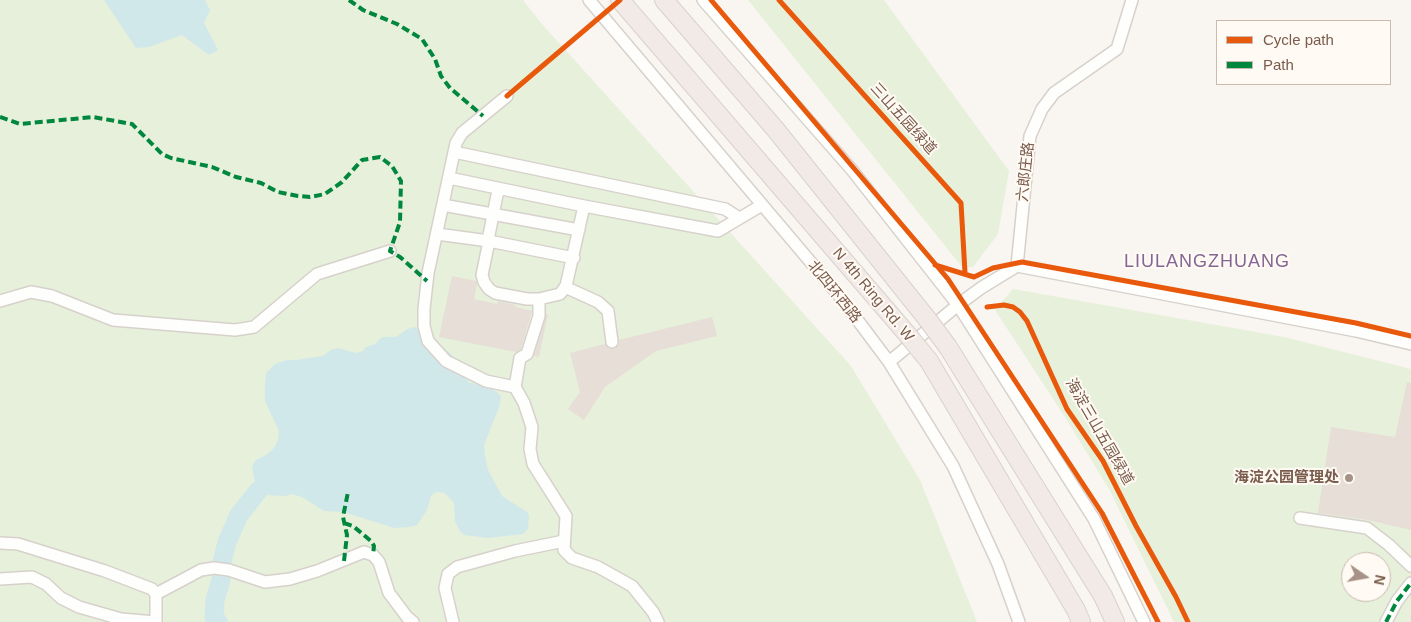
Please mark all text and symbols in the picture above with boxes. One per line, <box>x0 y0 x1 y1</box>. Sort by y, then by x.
legend <box>1216 20 1391 85</box>
text: Cycle path <box>1263 31 1334 48</box>
text: Path <box>1263 56 1294 73</box>
street label: 三山五园绿道 <box>866 80 940 158</box>
street label: 六郎庄路 <box>1014 141 1038 203</box>
street label: N 4th Ring Rd. W <box>829 245 917 345</box>
district label: LIULANGZHUANG <box>1122 251 1292 273</box>
street label: 北四环西路 <box>803 257 865 327</box>
street label: 海淀三山五园绿道 <box>1061 376 1137 488</box>
place label: 海淀公园管理处 <box>1234 469 1339 487</box>
marker: 海淀公园管理处 <box>1343 472 1355 484</box>
north arrow <box>1341 552 1391 602</box>
text: N <box>1371 573 1389 587</box>

